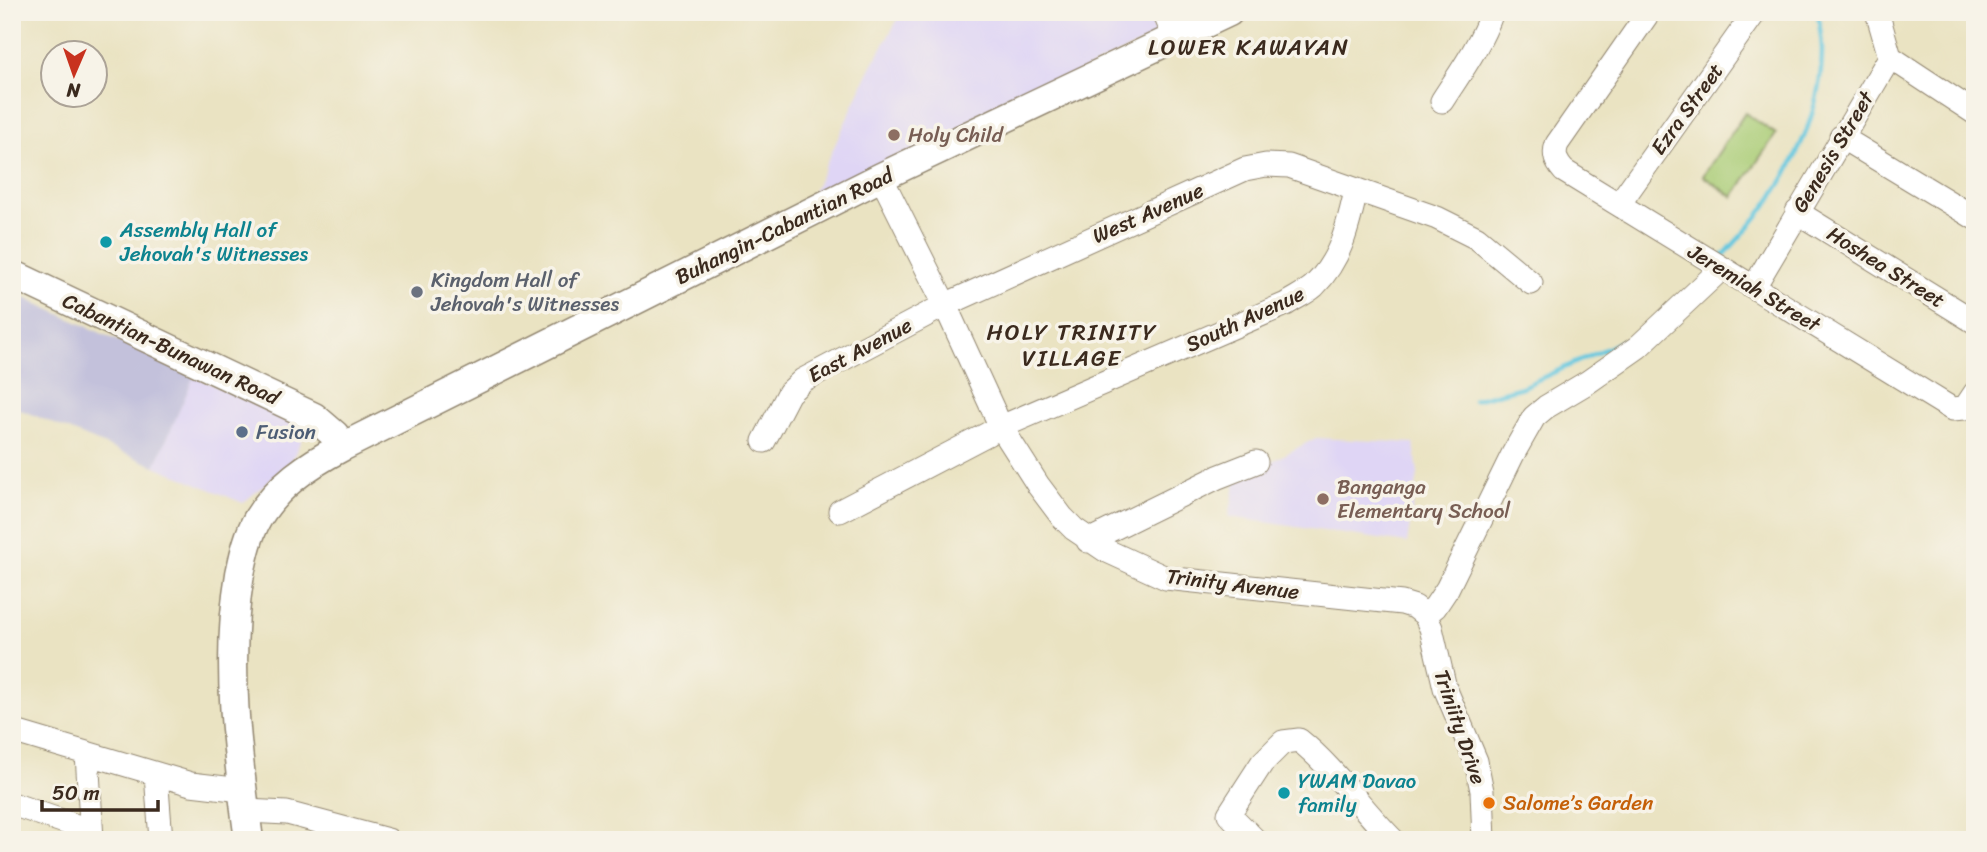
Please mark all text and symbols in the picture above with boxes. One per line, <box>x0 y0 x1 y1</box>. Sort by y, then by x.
district label: LOWER KAWAYAN <box>1148 27 1350 68</box>
north arrow <box>38 38 108 108</box>
street label: Ezra Street <box>1640 55 1734 163</box>
text: N <box>65 74 82 107</box>
street label: Genesis Street <box>1782 82 1885 220</box>
place label: Holy Child <box>908 116 1005 154</box>
marker: Holy Child <box>886 127 902 143</box>
street label: Buhangin-Cabantian Road <box>668 156 901 295</box>
street label: West Avenue <box>1086 171 1210 255</box>
place label: Assembly Hall of Jehovah's Witnesses <box>119 211 308 273</box>
street label: Hoshea Street <box>1819 215 1953 319</box>
street label: Jeremiah Street <box>1679 233 1829 344</box>
marker: Assembly Hall of Jehovah's Witnesses <box>98 234 114 250</box>
place label: Kingdom Hall of Jehovah's Witnesses <box>430 261 619 323</box>
street label: South Avenue <box>1179 275 1311 363</box>
street label: Cabantian-Bunawan Road <box>56 282 288 417</box>
marker: Kingdom Hall of Jehovah's Witnesses <box>409 284 425 300</box>
street label: East Avenue <box>801 306 919 394</box>
district label: HOLY TRINITY VILLAGE <box>986 312 1158 379</box>
place label: Fusion <box>256 413 316 451</box>
marker: Fusion <box>234 424 250 440</box>
place label: Banganga Elementary School <box>1337 468 1511 530</box>
marker: Banganga Elementary School <box>1315 491 1331 507</box>
street label: Trinity Avenue <box>1165 557 1302 611</box>
street label: Triniity Drive <box>1423 664 1497 790</box>
place label: YWAM Davao family <box>1298 762 1416 824</box>
scale bar <box>42 768 158 812</box>
text: 50 m <box>52 774 100 812</box>
place label: Salome’s Garden <box>1503 784 1653 822</box>
marker: YWAM Davao family <box>1276 785 1292 801</box>
marker: Salome’s Garden <box>1481 795 1497 811</box>

